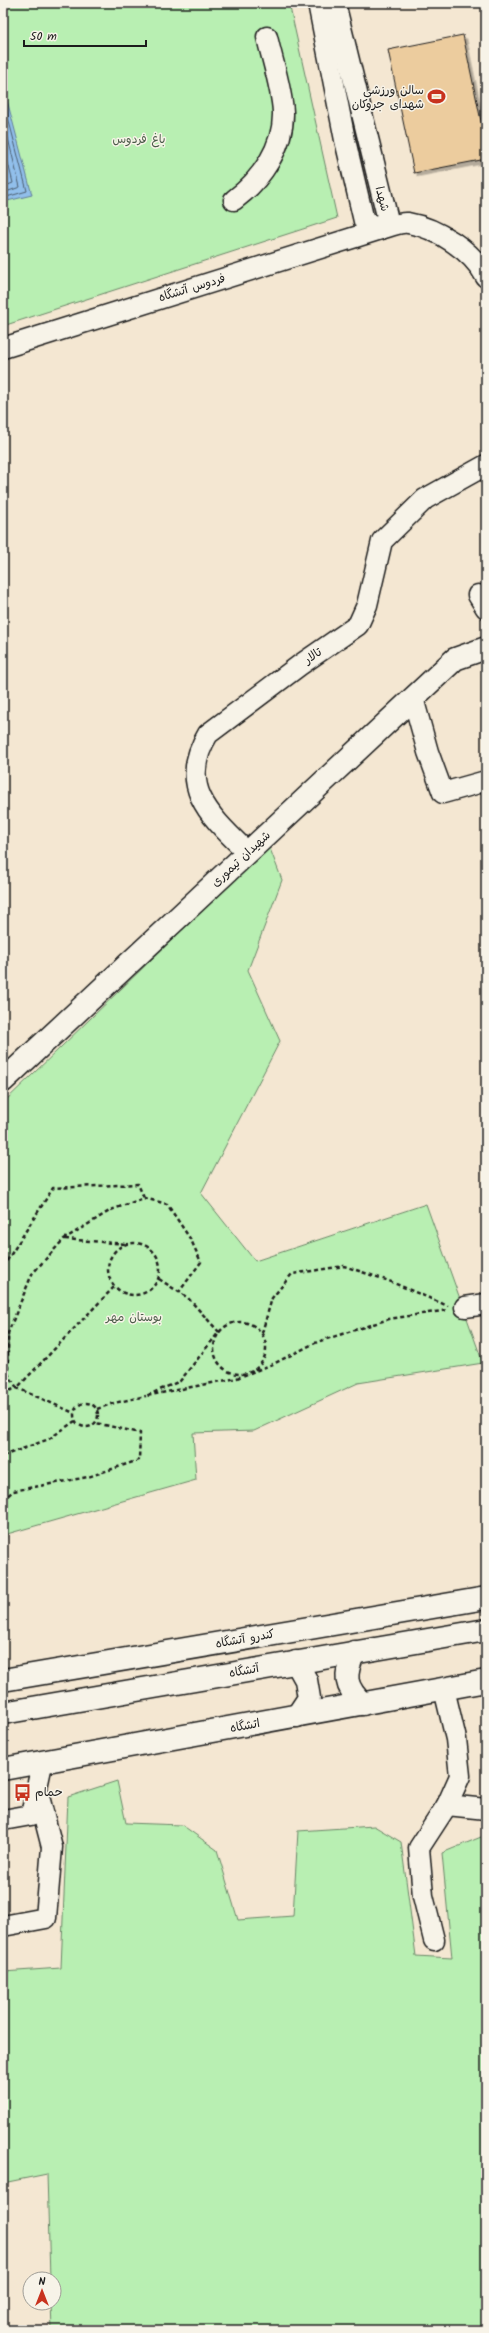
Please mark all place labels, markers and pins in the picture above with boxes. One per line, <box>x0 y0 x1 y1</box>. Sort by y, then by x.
place label: سالن ورزشی شهدای جروکان <box>352 81 424 114</box>
sports icon: سالن ورزشی شهدای جروکان <box>427 87 447 107</box>
bus stop icon: حمام <box>12 1782 32 1802</box>
place label: حمام <box>35 1783 62 1802</box>

